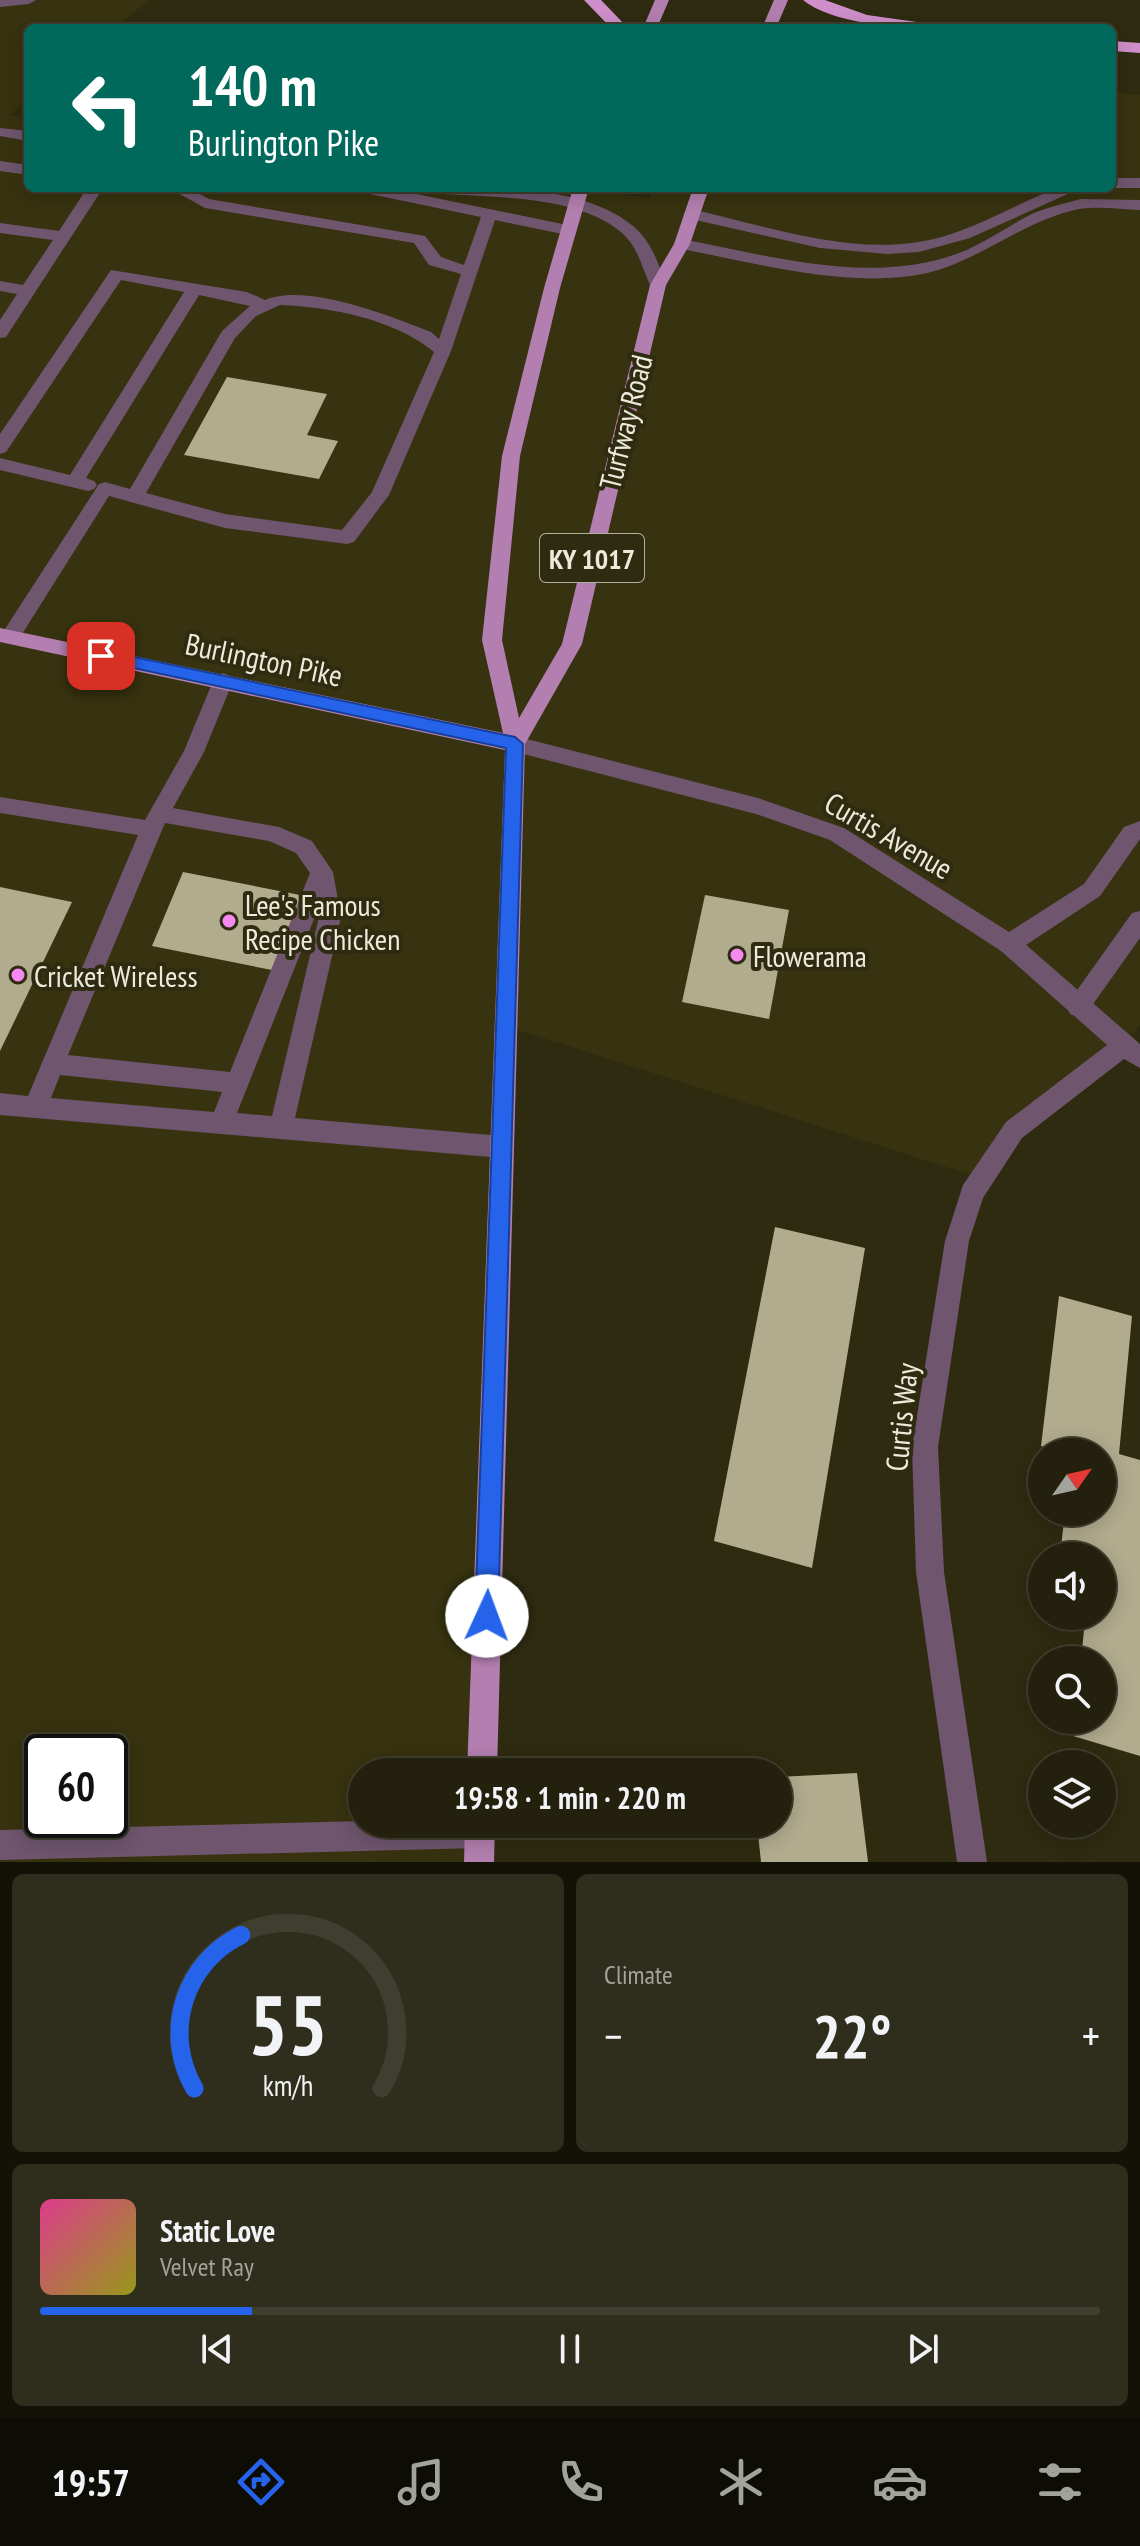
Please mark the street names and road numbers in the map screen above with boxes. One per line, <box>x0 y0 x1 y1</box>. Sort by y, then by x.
street label: Turfway Road <box>589 351 661 493</box>
road number: KY 1017 <box>540 534 644 582</box>
street label: Burlington Pike <box>182 623 346 695</box>
street label: Curtis Avenue <box>818 783 960 887</box>
street label: Curtis Way <box>876 1360 926 1473</box>

